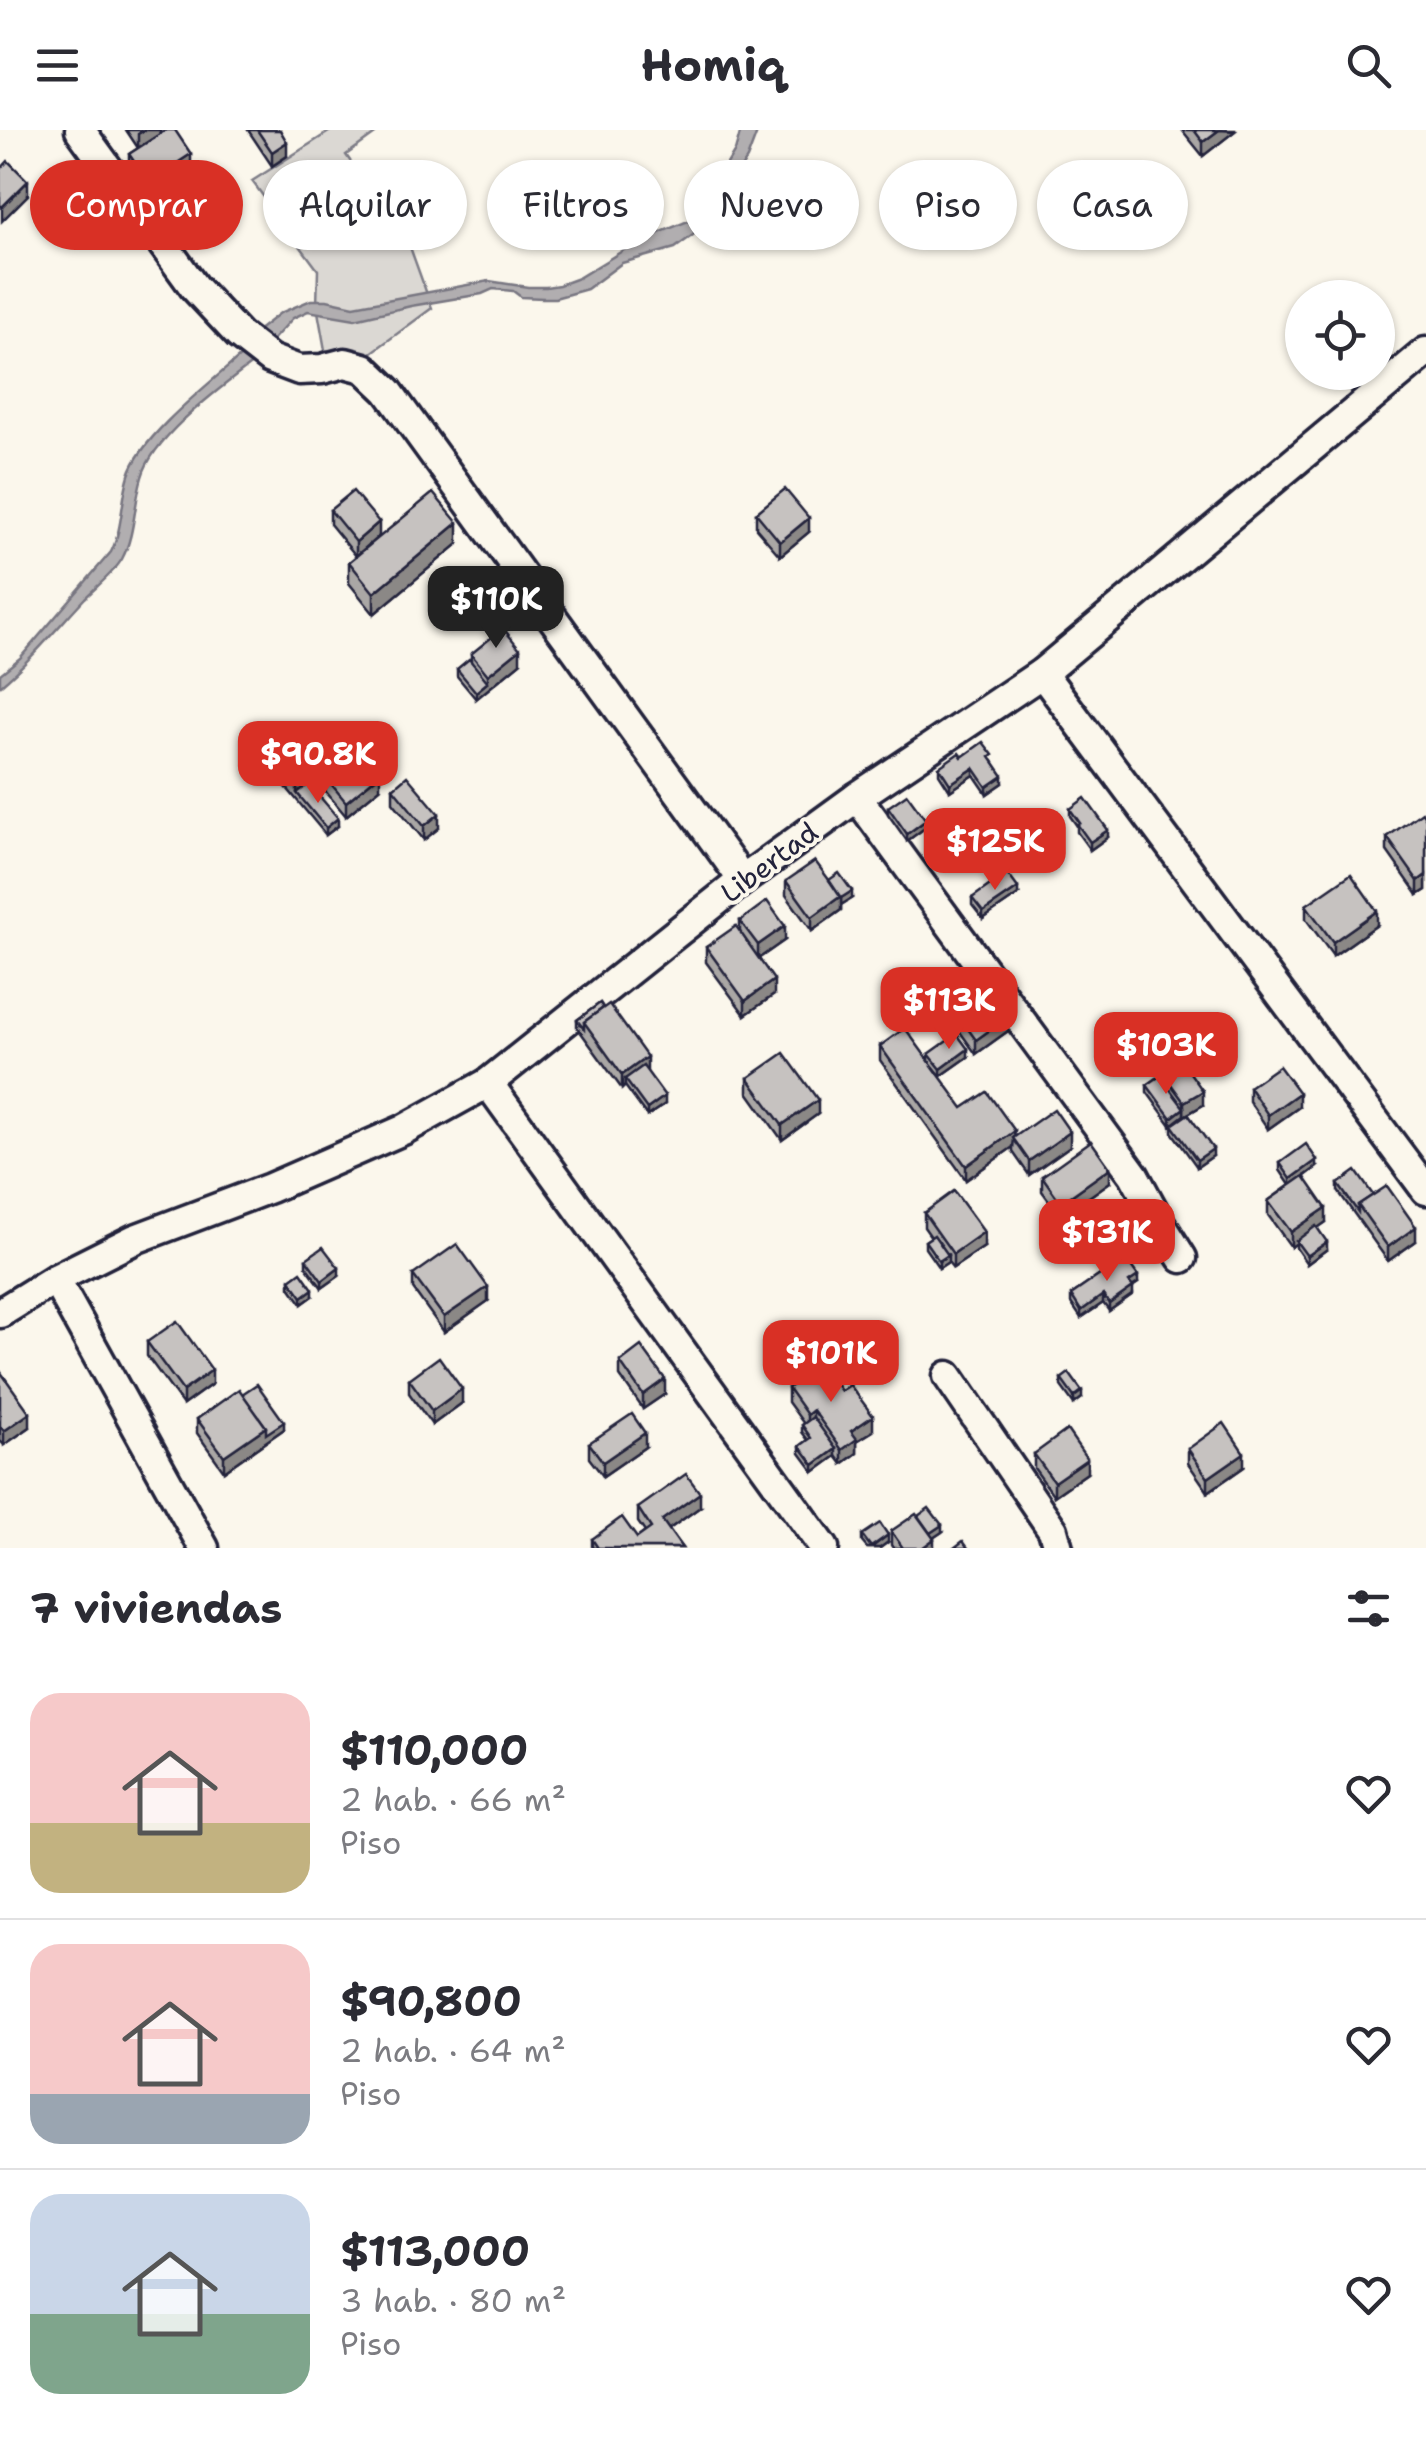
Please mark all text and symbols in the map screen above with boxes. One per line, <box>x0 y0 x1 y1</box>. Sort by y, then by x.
text: Homiq <box>641 35 785 95</box>
icon: menu <box>30 38 85 93</box>
icon: search <box>1341 38 1396 93</box>
chip: Comprar <box>30 160 243 250</box>
chip: Alquilar <box>263 160 467 250</box>
chip: Filtros <box>487 160 664 250</box>
chip: Nuevo <box>684 160 859 250</box>
chip: Piso <box>879 160 1017 250</box>
chip: Casa <box>1037 160 1188 250</box>
map controls <box>1285 280 1395 390</box>
button: locate <box>1285 280 1395 390</box>
pin: $110K <box>426 566 566 651</box>
text: $110K <box>450 577 542 620</box>
pin: $90.8K <box>237 721 399 806</box>
text: $90.8K <box>260 732 376 775</box>
pin: $125K <box>925 808 1065 893</box>
street label: Libertad <box>713 813 825 911</box>
text: $125K <box>946 819 1044 862</box>
pin: $113K <box>879 967 1019 1052</box>
text: $113K <box>903 978 995 1021</box>
pin: $103K <box>1096 1012 1236 1097</box>
text: $103K <box>1116 1023 1216 1066</box>
pin: $131K <box>1037 1199 1177 1284</box>
text: $131K <box>1061 1210 1153 1253</box>
pin: $101K <box>761 1320 901 1405</box>
text: $101K <box>785 1331 877 1374</box>
text: 7 viviendas <box>30 1580 282 1636</box>
icon: filters <box>1341 1581 1396 1636</box>
text: $110,000 <box>340 1722 529 1778</box>
icon: home <box>110 1733 230 1853</box>
icon: heart <box>1341 1766 1396 1821</box>
text: 2 hab. · 66 m² <box>340 1778 566 1821</box>
text: Piso <box>340 1821 401 1864</box>
text: $90,800 <box>340 1973 522 2029</box>
icon: home <box>110 1984 230 2104</box>
icon: heart <box>1341 2017 1396 2072</box>
text: 2 hab. · 64 m² <box>340 2029 566 2072</box>
text: Piso <box>340 2072 401 2115</box>
text: $113,000 <box>340 2223 530 2279</box>
icon: home <box>110 2234 230 2354</box>
icon: heart <box>1341 2267 1396 2322</box>
text: 3 hab. · 80 m² <box>340 2279 566 2322</box>
text: Piso <box>340 2322 401 2365</box>

